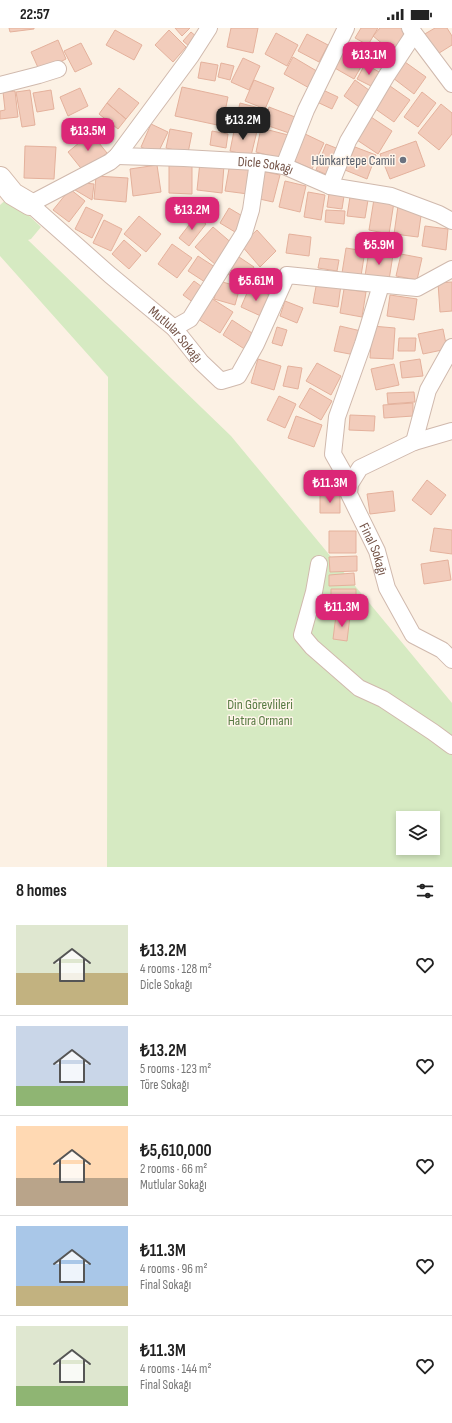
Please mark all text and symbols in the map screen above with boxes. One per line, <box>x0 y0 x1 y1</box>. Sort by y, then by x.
text: 22:57 <box>20 5 50 24</box>
pin: ₺13.1M <box>336 42 402 76</box>
text: ₺13.1M <box>352 47 386 63</box>
pin: ₺13.2M <box>210 107 276 141</box>
text: ₺13.2M <box>225 112 261 128</box>
pin: ₺13.5M <box>55 118 121 152</box>
text: ₺13.5M <box>70 123 106 139</box>
place label: Hünkartepe Camii <box>312 152 395 169</box>
street label: Dicle Sokağı <box>237 153 296 178</box>
marker: Hünkartepe Camii <box>398 155 408 165</box>
pin: ₺13.2M <box>159 197 225 231</box>
text: ₺13.2M <box>174 202 210 218</box>
pin: ₺5.9M <box>351 232 407 266</box>
text: ₺5.9M <box>364 237 394 253</box>
pin: ₺5.61M <box>223 268 289 302</box>
text: ₺5.61M <box>238 273 274 289</box>
street label: Mutlular Sokağı <box>145 303 206 366</box>
pin: ₺11.3M <box>297 470 363 504</box>
text: ₺11.3M <box>313 475 347 491</box>
street label: Final Sokağı <box>355 520 391 577</box>
pin: ₺11.3M <box>309 594 375 628</box>
text: ₺11.3M <box>325 599 359 615</box>
park label: Din Görevlileri Hatıra Ormanı <box>227 696 293 729</box>
map controls <box>396 811 440 855</box>
button: layers <box>396 811 440 855</box>
icon: filters <box>414 880 436 902</box>
text: 8 homes <box>16 881 67 901</box>
icon: home <box>48 941 96 989</box>
text: ₺13.2M <box>140 941 186 961</box>
icon: heart <box>414 954 436 976</box>
text: 4 rooms · 128 m² <box>140 961 212 977</box>
text: Dicle Sokağı <box>140 977 192 993</box>
text: ₺13.2M <box>140 1041 186 1061</box>
icon: home <box>48 1042 96 1090</box>
icon: heart <box>414 1055 436 1077</box>
text: 5 rooms · 123 m² <box>140 1061 211 1077</box>
text: Töre Sokağı <box>140 1077 189 1093</box>
text: ₺5,610,000 <box>140 1141 212 1161</box>
icon: home <box>48 1142 96 1190</box>
icon: heart <box>414 1155 436 1177</box>
text: 2 rooms · 66 m² <box>140 1161 207 1177</box>
text: Mutlular Sokağı <box>140 1177 207 1193</box>
text: ₺11.3M <box>140 1241 186 1261</box>
icon: home <box>48 1242 96 1290</box>
icon: heart <box>414 1255 436 1277</box>
text: 4 rooms · 96 m² <box>140 1261 207 1277</box>
text: Final Sokağı <box>140 1277 191 1293</box>
text: ₺11.3M <box>140 1341 186 1361</box>
icon: home <box>48 1342 96 1390</box>
icon: heart <box>414 1355 436 1377</box>
text: 4 rooms · 144 m² <box>140 1361 211 1377</box>
text: Final Sokağı <box>140 1377 191 1393</box>

